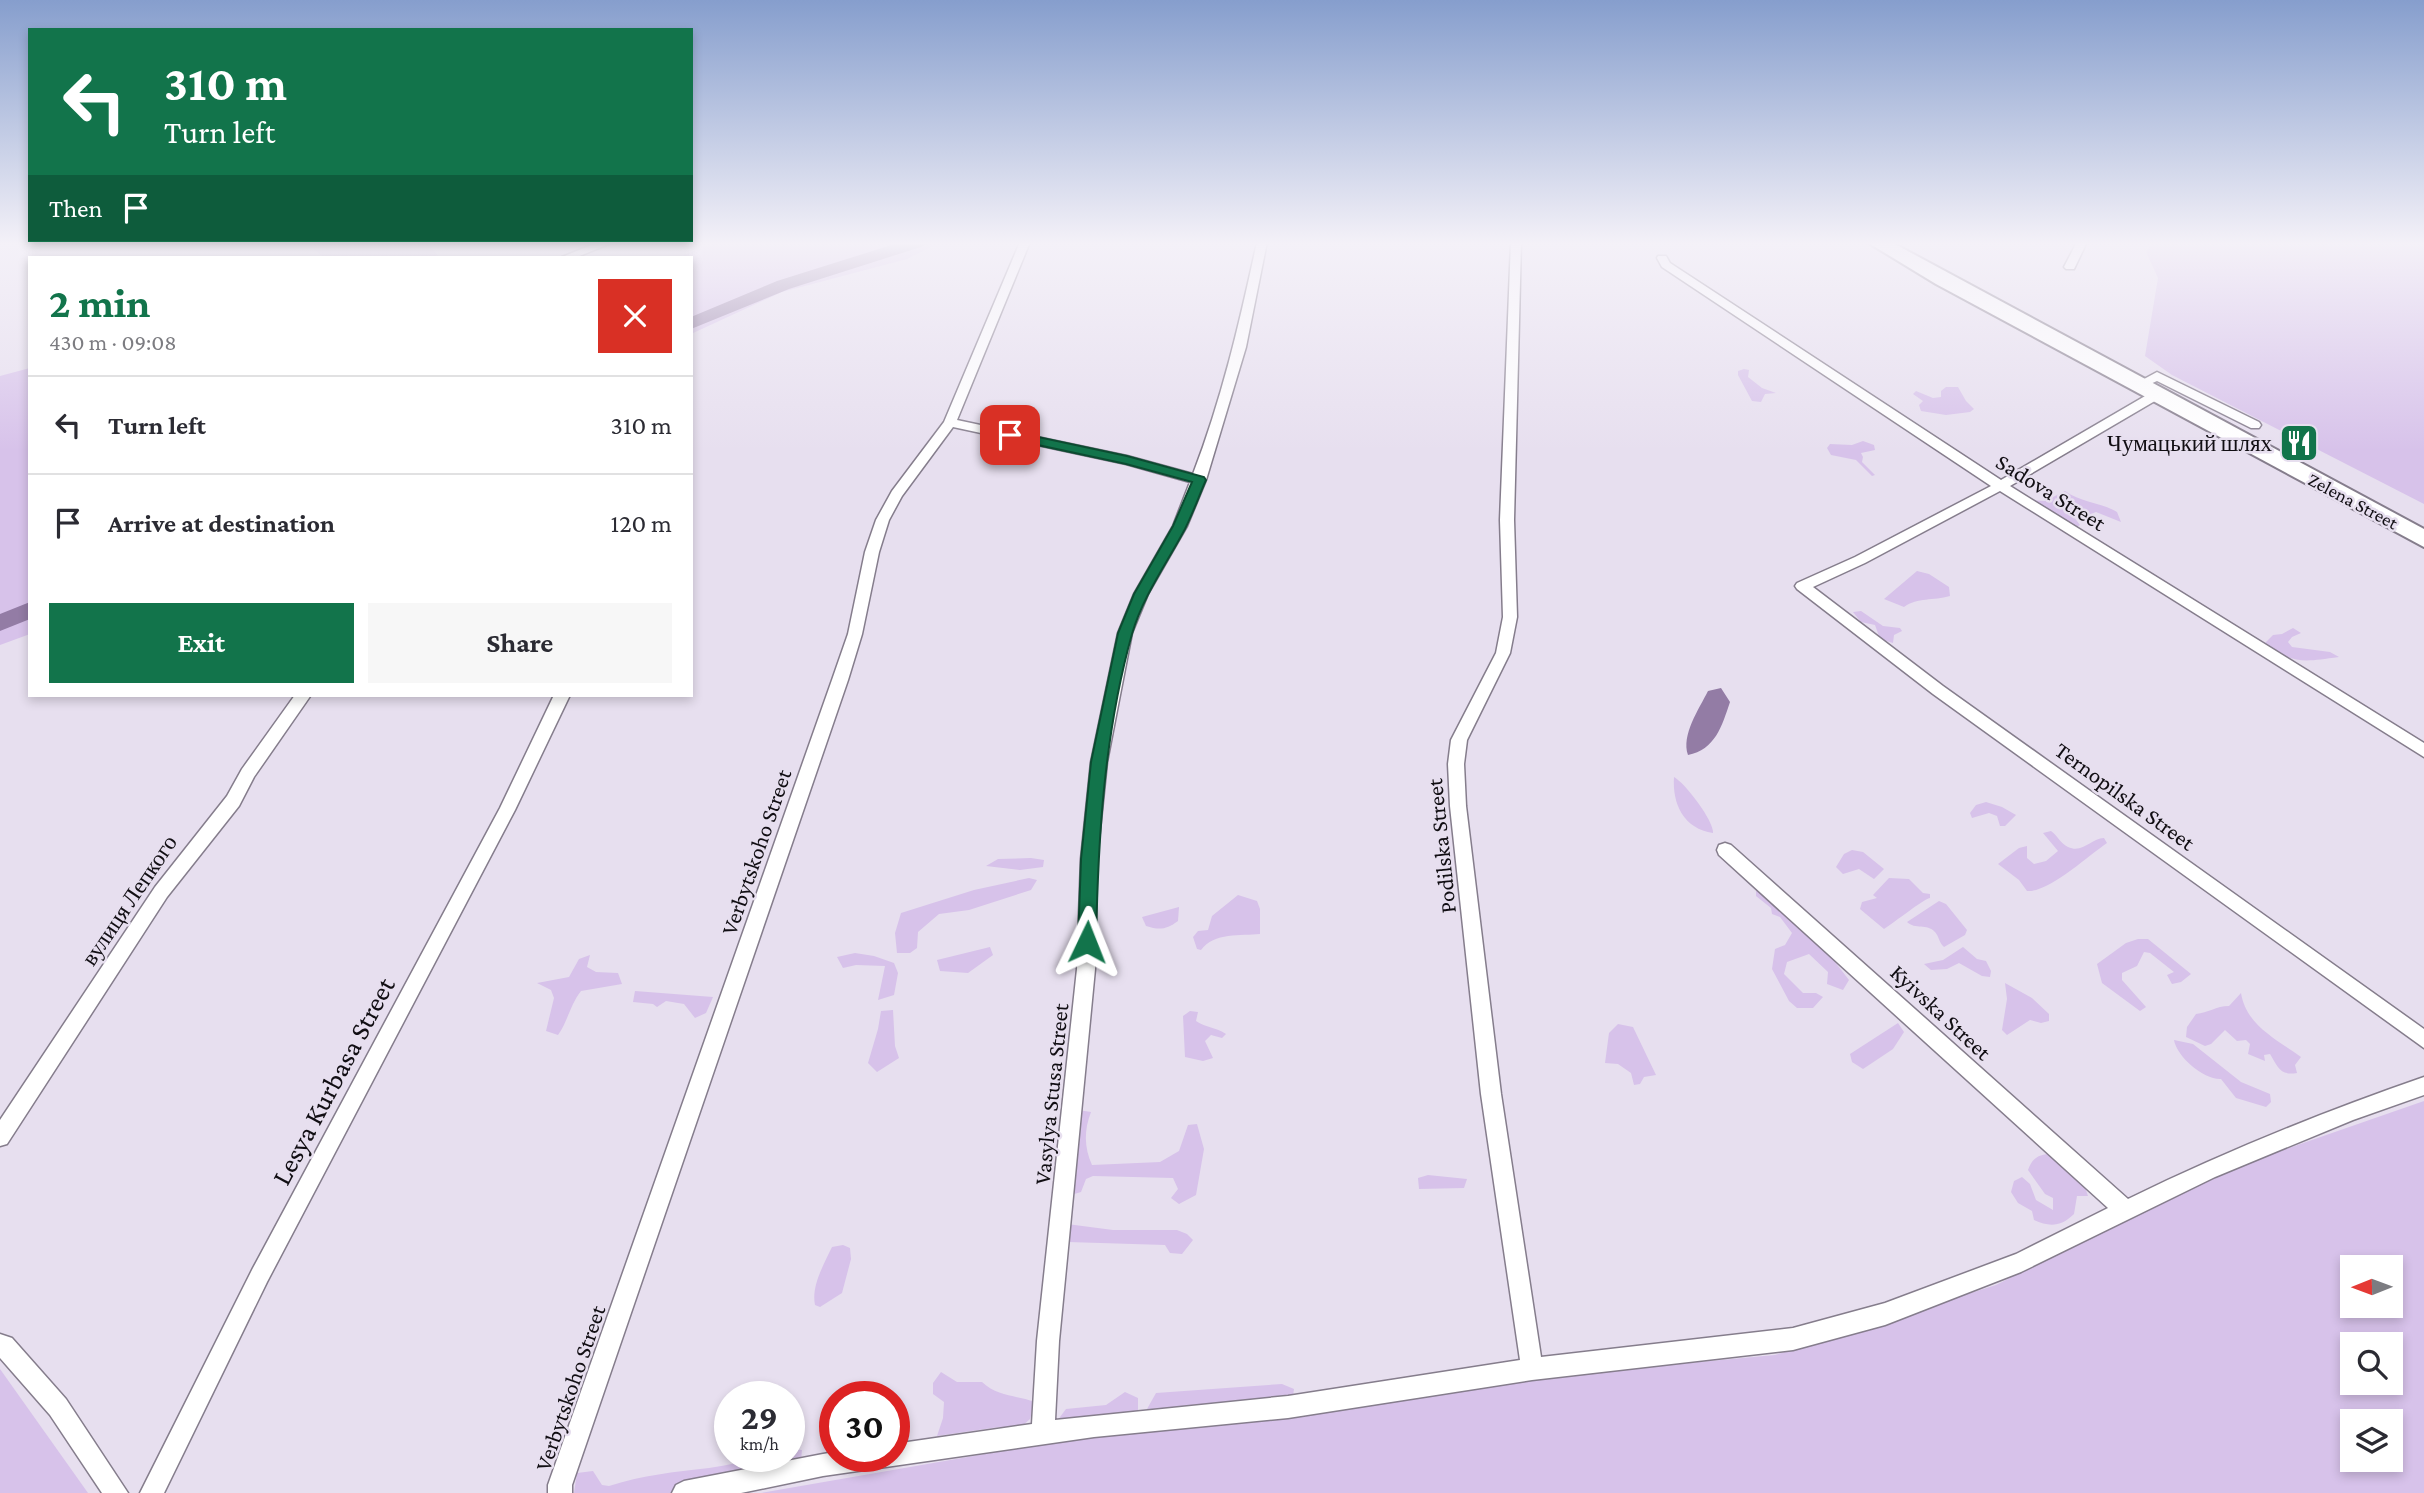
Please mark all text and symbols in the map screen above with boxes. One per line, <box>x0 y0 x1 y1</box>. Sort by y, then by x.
icon: left <box>49 56 140 147</box>
text: 310 m <box>164 56 287 111</box>
text: Turn left <box>164 114 275 150</box>
icon: arrive <box>117 189 155 227</box>
text: Then <box>49 194 103 223</box>
text: 2 min <box>49 279 150 326</box>
button: close <box>598 279 672 353</box>
text: 430 m · 09:08 <box>49 329 177 355</box>
pin <box>980 405 1040 465</box>
icon: left <box>49 406 87 444</box>
text: Turn left <box>108 411 206 440</box>
text: 310 m <box>611 411 672 440</box>
icon: arrive <box>991 416 1029 454</box>
restaurant icon: Чумацький шлях <box>2278 422 2320 464</box>
place label: Чумацький шлях <box>2107 430 2272 456</box>
street label: Sadova Street <box>1991 448 2111 536</box>
street label: Zelena Street <box>2305 469 2402 534</box>
icon: arrive <box>49 504 87 542</box>
text: Arrive at destination <box>108 509 335 538</box>
text: 120 m <box>611 509 672 538</box>
button: Exit <box>49 603 354 683</box>
button: Share <box>368 603 672 683</box>
street label: Ternopilska Street <box>2050 737 2200 856</box>
street label: Verbytskoho Street <box>715 765 797 938</box>
street label: Podilska Street <box>1421 777 1461 915</box>
street label: вулиця Лепкого <box>76 830 182 970</box>
position arrow <box>1050 905 1124 979</box>
street label: Kyivska Street <box>1885 959 1997 1065</box>
street label: Lesya Kurbasa Street <box>265 971 401 1190</box>
street label: Vasylya Stusa Street <box>1029 1002 1073 1186</box>
north arrow <box>2340 1255 2403 1318</box>
map controls <box>2340 1255 2403 1472</box>
street label: Verbytskoho Street <box>529 1301 611 1474</box>
button: search <box>2340 1332 2403 1395</box>
speed limit sign: 30 <box>819 1381 910 1472</box>
text: 29 <box>741 1398 778 1437</box>
button: layers <box>2340 1409 2403 1472</box>
text: km/h <box>740 1434 779 1454</box>

